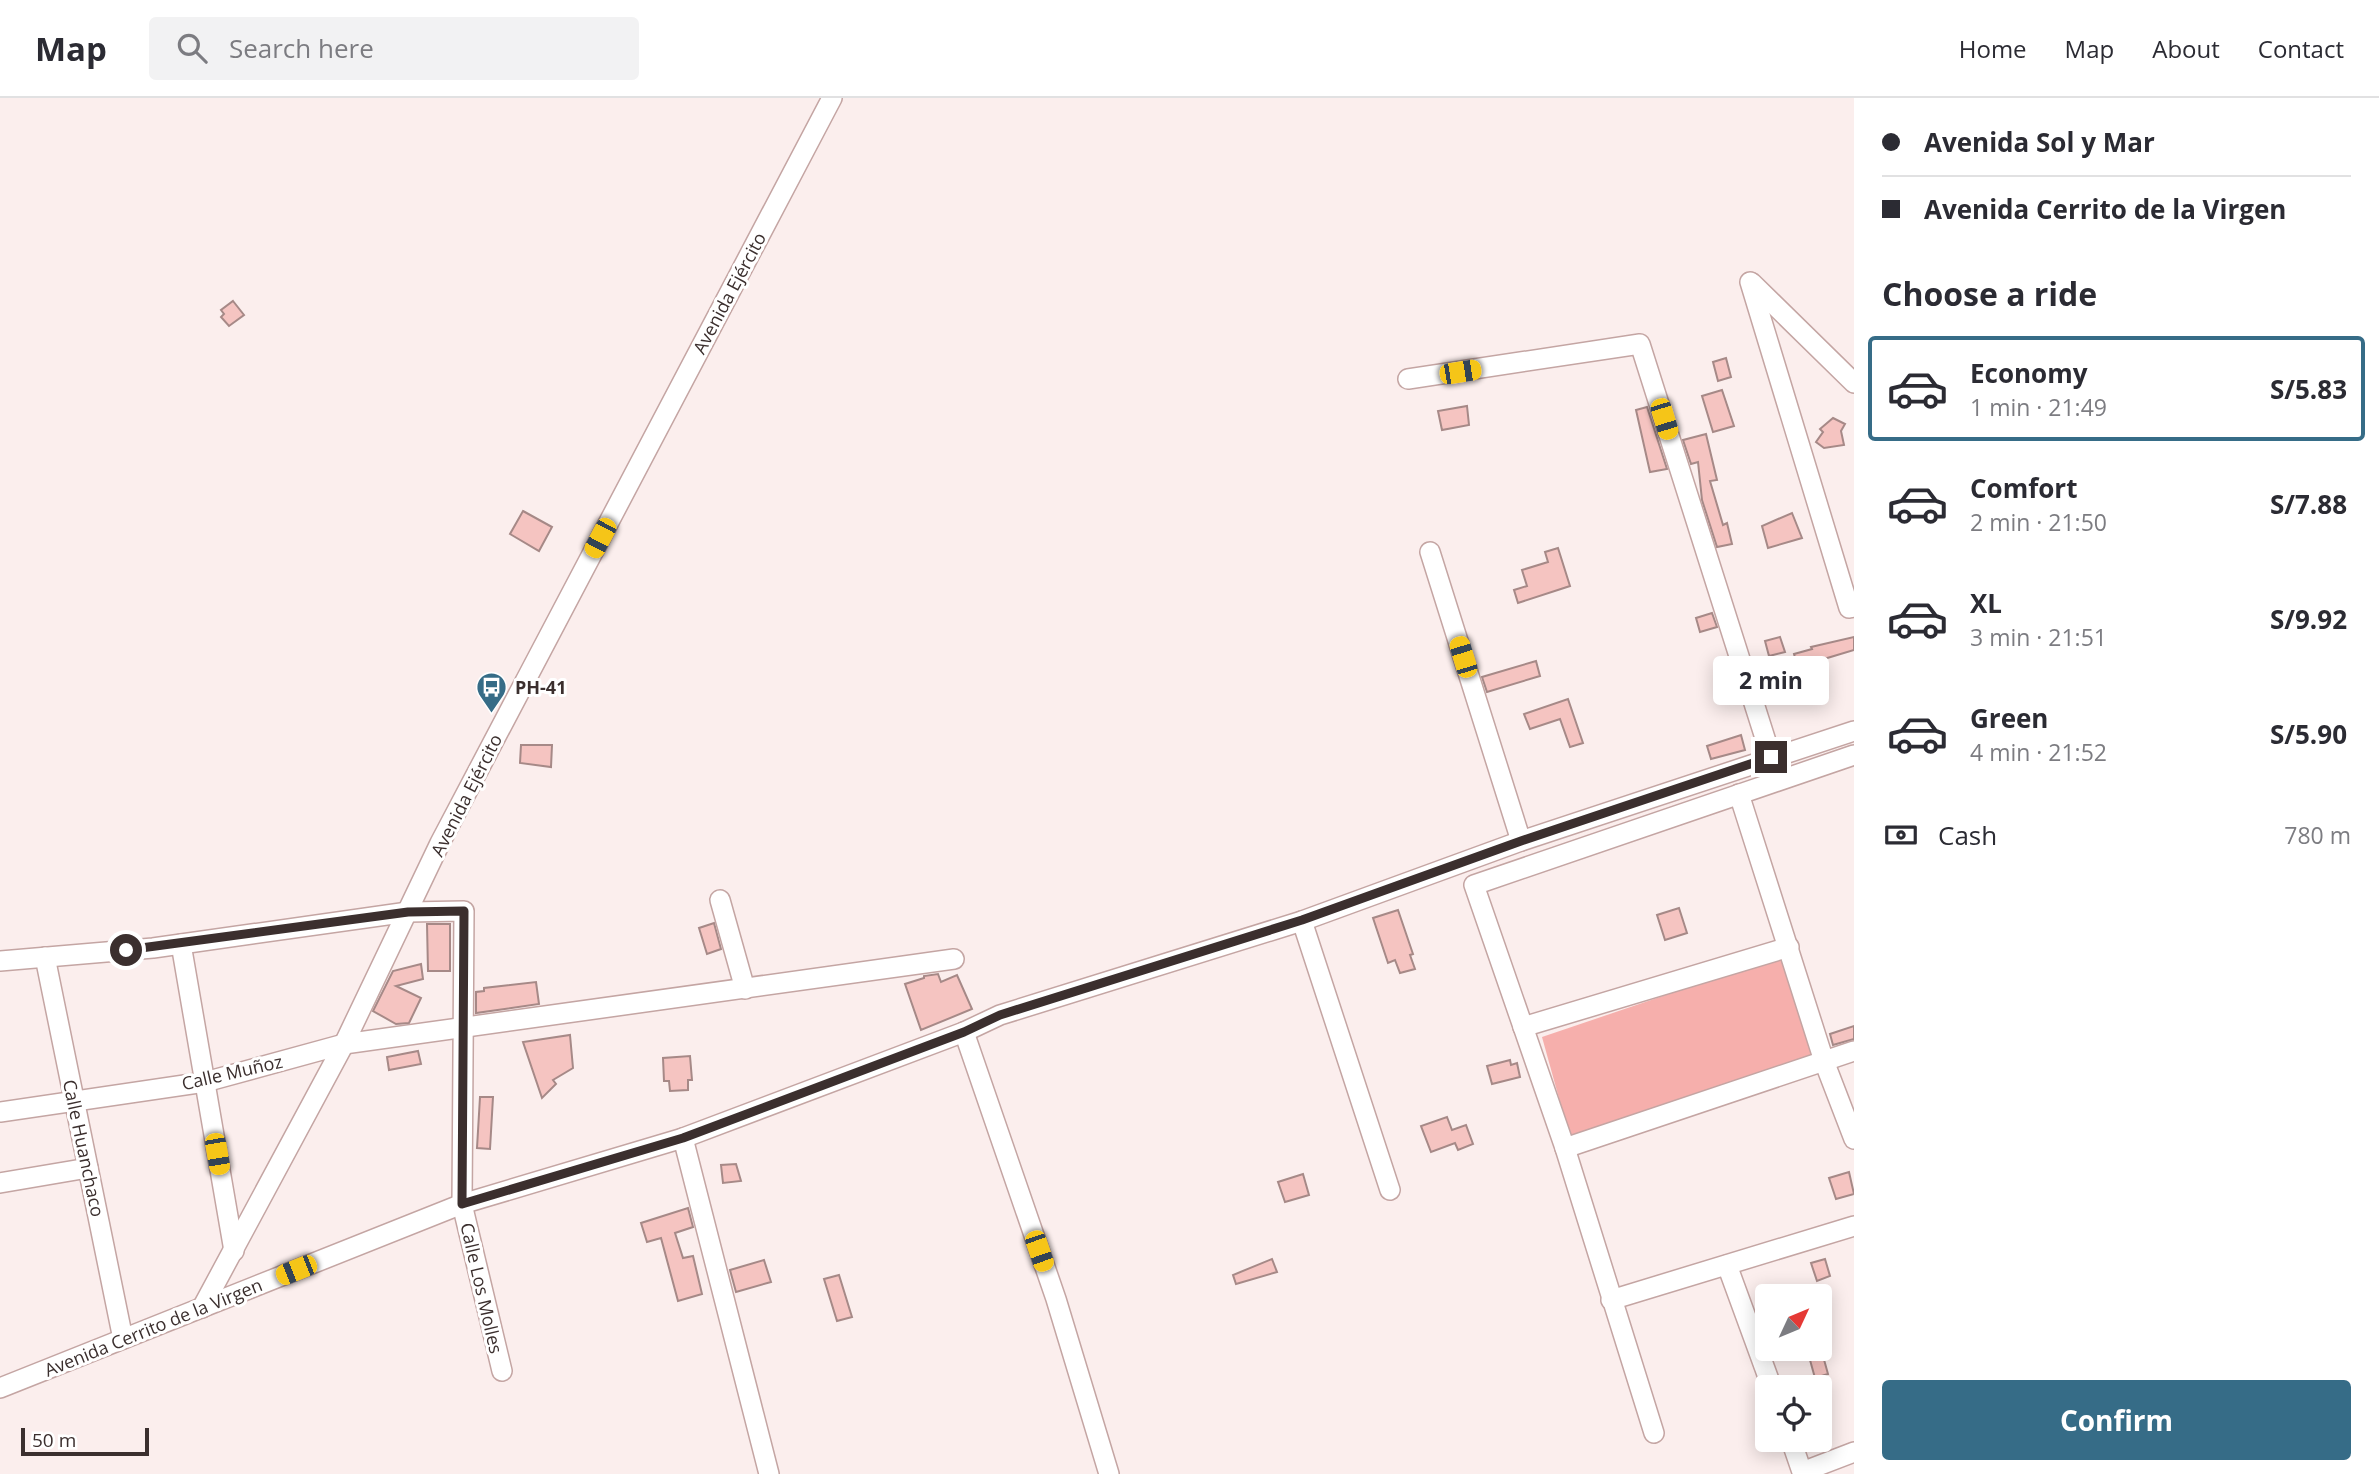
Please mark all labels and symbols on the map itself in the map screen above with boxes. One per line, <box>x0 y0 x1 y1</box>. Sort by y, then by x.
street label: Avenida Ejército <box>687 228 771 358</box>
car <box>1438 358 1483 386</box>
car <box>1648 396 1681 442</box>
car <box>581 515 620 561</box>
car <box>1447 634 1480 680</box>
callout: 2 min <box>1713 656 1829 704</box>
bus stop icon: PH-41 <box>475 670 509 714</box>
place label: PH-41 <box>515 675 566 699</box>
street label: Avenida Ejército <box>425 730 507 860</box>
route end <box>1755 741 1787 773</box>
route start <box>110 934 142 966</box>
street label: Calle Muñoz <box>179 1049 285 1095</box>
street label: Calle Huanchaco <box>58 1077 110 1219</box>
car <box>204 1131 231 1177</box>
street label: Calle Los Molles <box>455 1220 509 1356</box>
car <box>1023 1228 1056 1274</box>
car <box>273 1252 320 1288</box>
street label: Avenida Cerrito de la Virgen <box>41 1272 265 1382</box>
north arrow <box>1755 1284 1832 1362</box>
scale bar <box>21 1425 149 1457</box>

